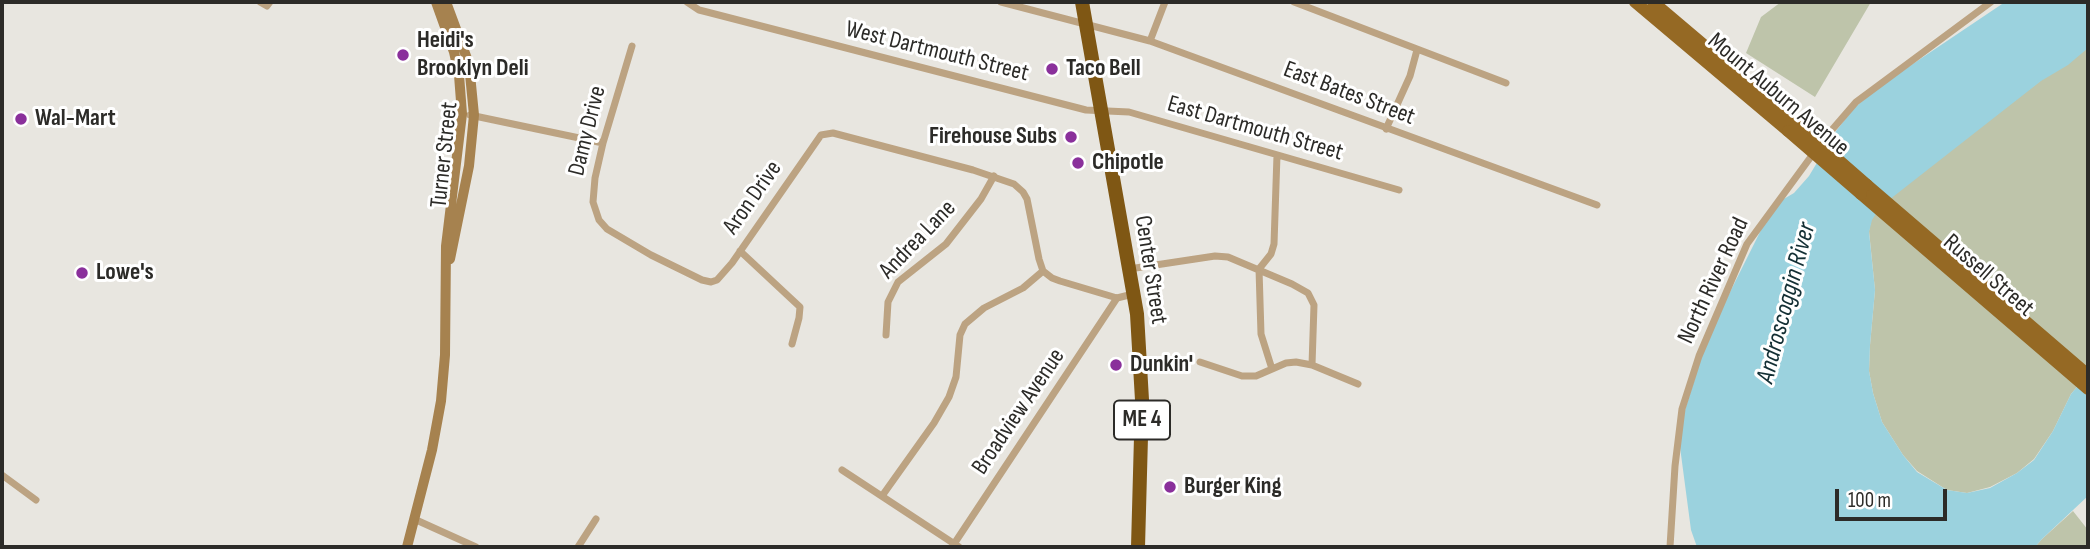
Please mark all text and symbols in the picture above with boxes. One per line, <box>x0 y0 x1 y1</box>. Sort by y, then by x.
street label: West Dartmouth Street <box>843 15 1031 89</box>
place label: Heidi's Brooklyn Deli <box>417 27 529 83</box>
street label: Mount Auburn Avenue <box>1701 27 1855 163</box>
marker: Heidi's Brooklyn Deli <box>395 47 411 63</box>
place label: Taco Bell <box>1066 55 1141 83</box>
street label: East Bates Street <box>1279 56 1419 132</box>
marker: Taco Bell <box>1044 61 1060 77</box>
street label: Damy Drive <box>563 83 613 179</box>
street label: East Dartmouth Street <box>1164 90 1346 168</box>
street label: Turner Street <box>425 101 465 209</box>
place label: Wal-Mart <box>35 105 116 133</box>
marker: Wal-Mart <box>13 111 29 127</box>
place label: Firehouse Subs <box>929 123 1057 151</box>
marker: Firehouse Subs <box>1063 129 1079 145</box>
place label: Chipotle <box>1092 149 1164 177</box>
marker: Chipotle <box>1070 155 1086 171</box>
street label: Aron Drive <box>717 156 789 240</box>
street label: Andrea Lane <box>874 195 962 285</box>
street label: North River Road <box>1672 213 1756 349</box>
street label: Center Street <box>1127 214 1173 326</box>
water label: Androscoggin River <box>1751 219 1823 387</box>
street label: Russell Street <box>1937 229 2039 323</box>
place label: Lowe's <box>96 259 154 287</box>
marker: Lowe's <box>74 265 90 281</box>
street label: Broadview Avenue <box>966 344 1072 480</box>
place label: Dunkin' <box>1130 351 1193 379</box>
marker: Dunkin' <box>1108 357 1124 373</box>
road number: ME 4 <box>1114 400 1170 440</box>
place label: Burger King <box>1184 473 1282 501</box>
scale bar <box>1838 476 1950 520</box>
marker: Burger King <box>1162 479 1178 495</box>
text: 100 m <box>1848 488 1891 513</box>

